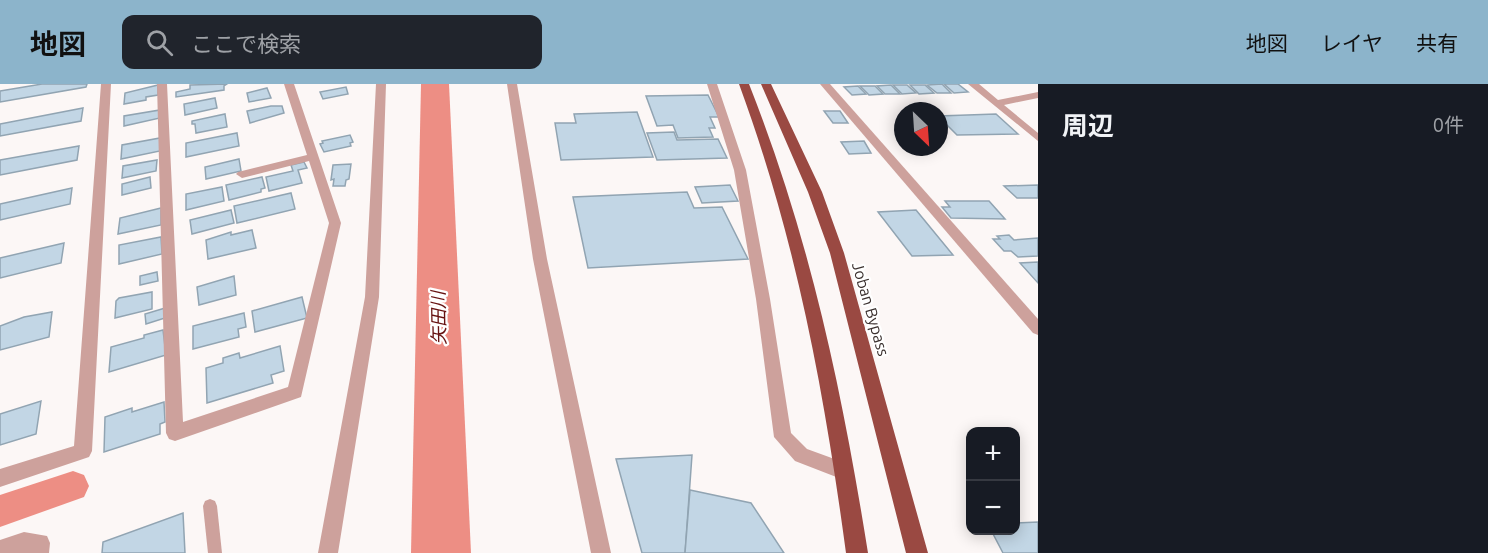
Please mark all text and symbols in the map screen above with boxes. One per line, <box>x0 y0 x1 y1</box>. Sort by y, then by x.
search box <box>122 15 542 69</box>
icon: search <box>143 26 176 59</box>
text: 地図 <box>30 28 86 59</box>
text: ここで検索 <box>191 31 301 56</box>
text: 地図 <box>1246 31 1288 55</box>
text: レイヤ <box>1321 31 1383 55</box>
text: 共有 <box>1416 31 1458 55</box>
north arrow <box>894 102 948 156</box>
text: 周辺 <box>1062 111 1114 140</box>
text: 0件 <box>1433 113 1464 136</box>
street label: Joban Bypass <box>849 260 893 358</box>
water label: 矢田川 <box>427 289 448 345</box>
map controls <box>966 427 1020 535</box>
button: + <box>966 427 1020 481</box>
button: − <box>966 481 1020 535</box>

